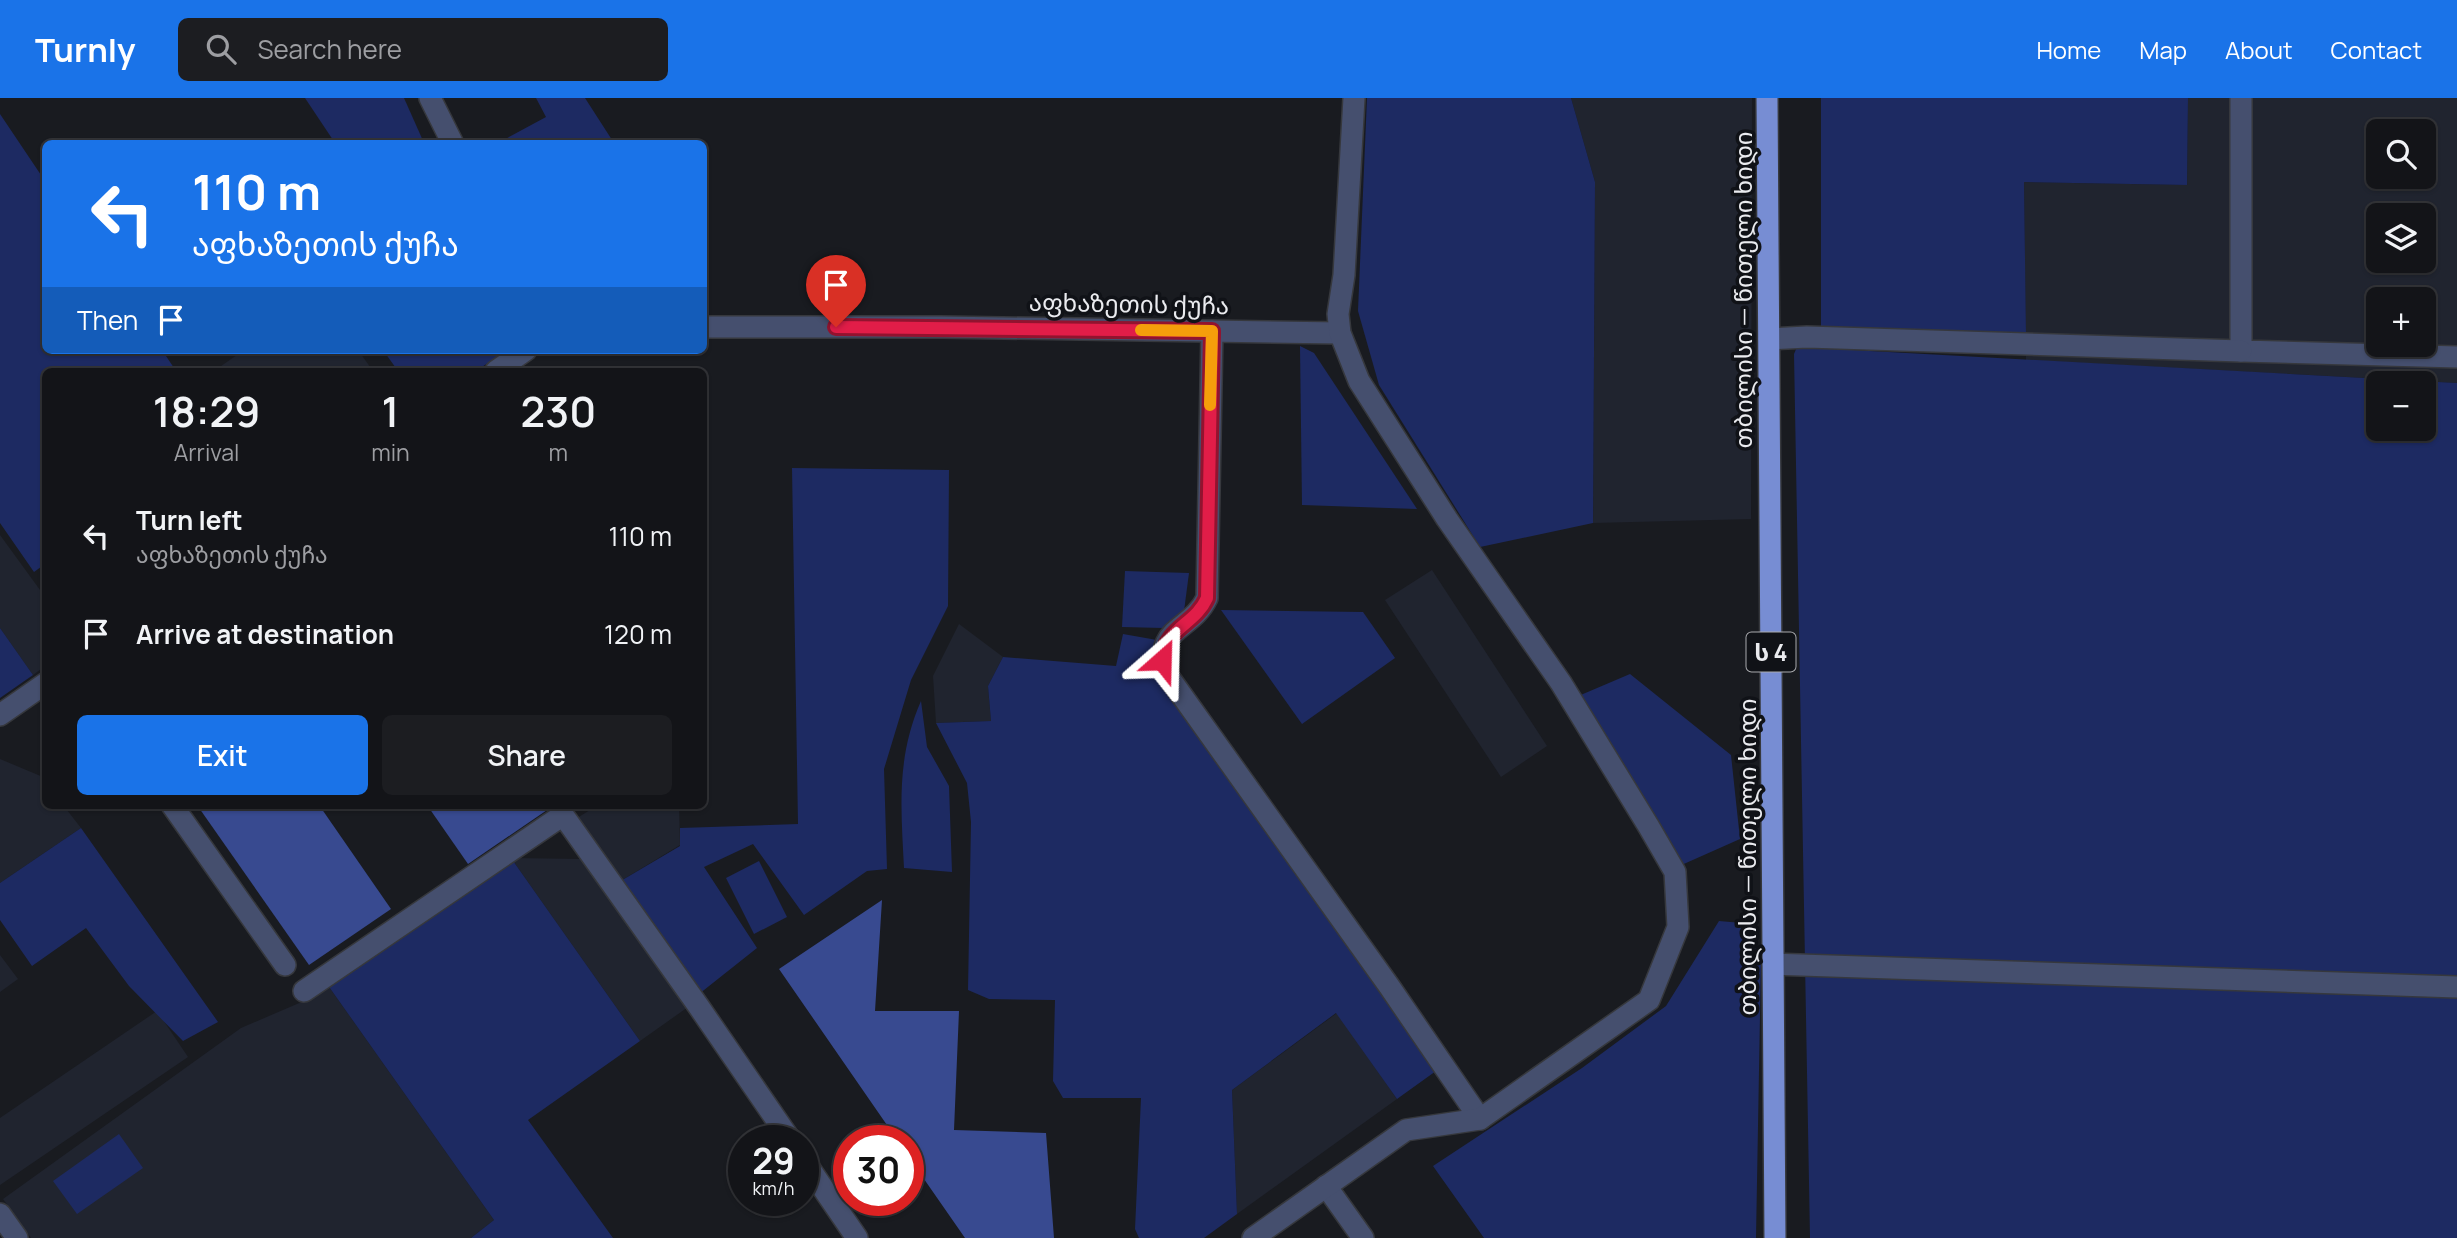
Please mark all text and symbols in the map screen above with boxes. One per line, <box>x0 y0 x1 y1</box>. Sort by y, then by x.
search box <box>178 18 668 81</box>
text: Turnly <box>35 27 136 72</box>
icon: search <box>202 30 240 68</box>
text: Search here <box>258 31 402 67</box>
text: Home <box>2036 33 2101 66</box>
text: Map <box>2139 33 2187 66</box>
text: About <box>2225 33 2293 66</box>
text: Contact <box>2331 33 2422 66</box>
map controls <box>2366 119 2436 441</box>
button: search <box>2366 119 2436 189</box>
street label: თბილისი — წითელი ხიდი <box>1726 131 1759 449</box>
text: 110 m <box>192 158 321 225</box>
icon: left <box>77 168 168 259</box>
button: layers <box>2366 203 2436 273</box>
text: აფხაზეთის ქუჩა <box>192 222 459 266</box>
pin <box>806 255 866 327</box>
icon: arrive <box>817 266 855 304</box>
street label: აფხაზეთის ქუჩა <box>1029 285 1229 321</box>
button: + <box>2366 287 2436 357</box>
icon: arrive <box>152 301 190 339</box>
text: Then <box>77 302 138 338</box>
button: − <box>2366 371 2436 441</box>
text: 18:29 <box>153 382 260 440</box>
text: 1 <box>382 382 399 440</box>
text: 230 <box>521 382 596 440</box>
text: Arrival <box>174 436 239 468</box>
text: min <box>371 436 410 468</box>
text: m <box>549 436 568 468</box>
text: Turn left <box>136 502 243 538</box>
icon: left <box>77 517 115 555</box>
text: 110 m <box>609 518 672 554</box>
text: აფხაზეთის ქუჩა <box>136 538 328 570</box>
icon: arrive <box>77 615 115 653</box>
text: Arrive at destination <box>136 616 394 652</box>
text: 120 m <box>604 616 672 652</box>
position arrow <box>1125 623 1199 697</box>
road number: ს 4 <box>1746 632 1796 672</box>
street label: თბილისი — წითელი ხიდი <box>1730 698 1763 1016</box>
button: Exit <box>77 715 368 795</box>
button: Share <box>382 715 672 795</box>
speed limit sign: 30 <box>833 1125 924 1216</box>
text: 29 <box>752 1137 795 1185</box>
text: km/h <box>753 1176 794 1200</box>

